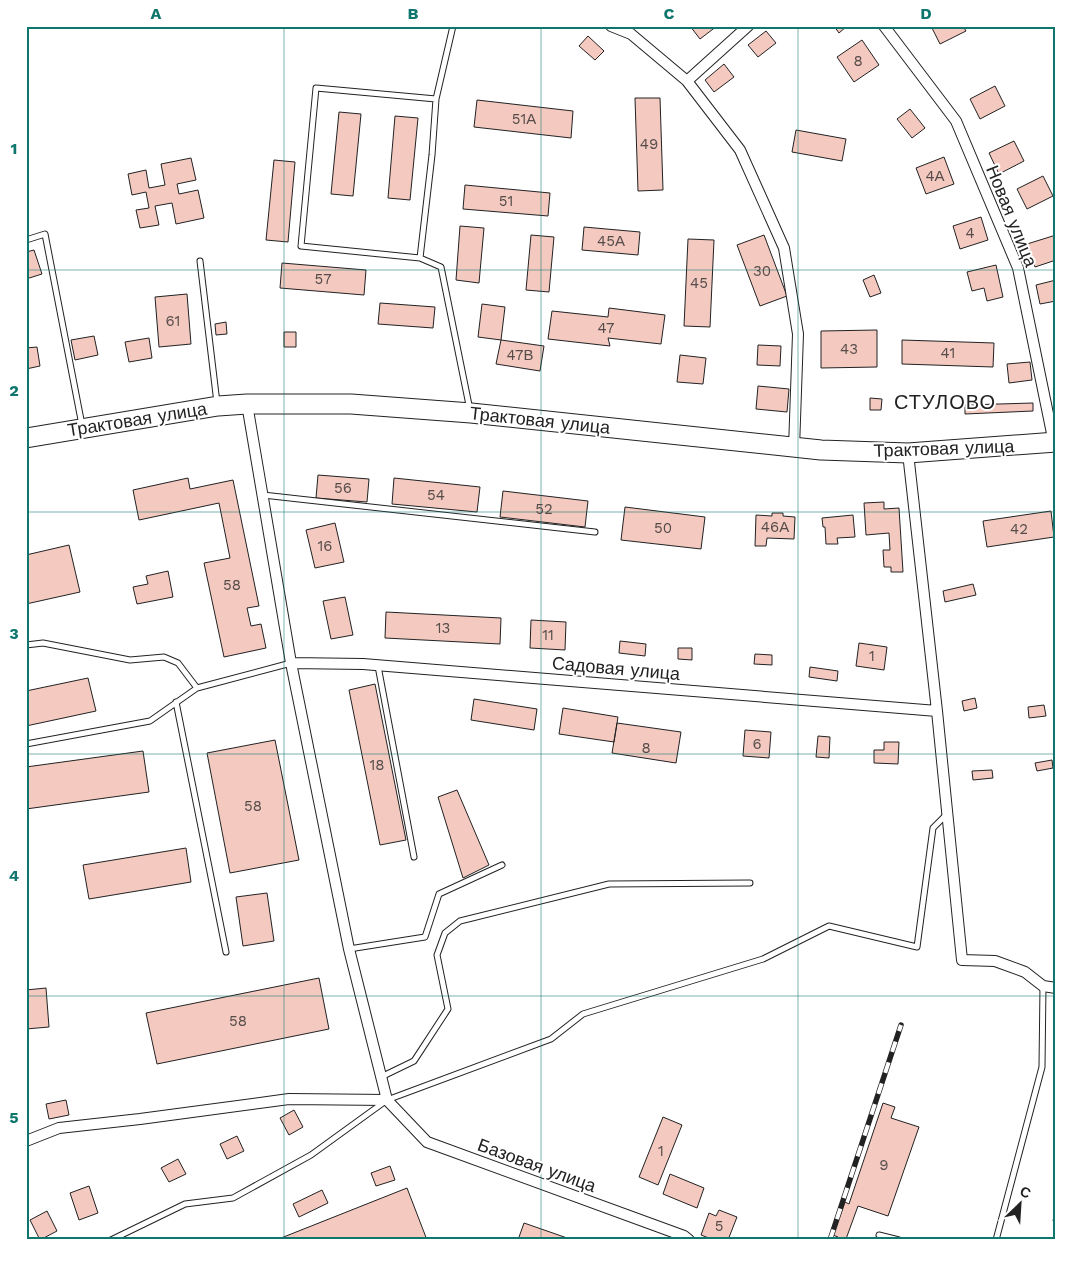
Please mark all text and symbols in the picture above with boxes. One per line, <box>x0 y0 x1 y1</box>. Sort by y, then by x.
text: A <box>151 4 162 23</box>
text: B <box>408 4 419 23</box>
text: C <box>664 4 675 23</box>
text: D <box>920 4 932 23</box>
house number: 8 <box>853 52 863 70</box>
house number: 51А <box>512 110 536 128</box>
house number: 49 <box>640 135 658 153</box>
text: 1 <box>11 139 17 158</box>
street label: Новая улица <box>982 162 1042 271</box>
house number: 4А <box>925 167 945 185</box>
house number: 51 <box>499 192 513 210</box>
house number: 4 <box>965 224 975 242</box>
house number: 45А <box>597 232 625 250</box>
house number: 30 <box>753 262 771 280</box>
house number: 57 <box>314 270 332 288</box>
house number: 45 <box>690 274 708 292</box>
house number: 61 <box>166 312 180 330</box>
house number: 47 <box>598 319 614 337</box>
house number: 43 <box>840 340 858 358</box>
house number: 41 <box>941 344 955 362</box>
house number: 47В <box>507 346 533 364</box>
text: 2 <box>9 381 19 400</box>
district label: СТУЛОВО <box>894 390 996 414</box>
street label: Трактовая улица <box>66 397 209 440</box>
street label: Трактовая улица <box>469 402 612 438</box>
street label: Трактовая улица <box>873 435 1016 461</box>
house number: 56 <box>334 479 352 497</box>
house number: 54 <box>427 486 445 504</box>
house number: 52 <box>535 500 553 518</box>
house number: 46А <box>761 518 789 536</box>
house number: 50 <box>654 519 672 537</box>
house number: 42 <box>1010 520 1028 538</box>
house number: 16 <box>318 537 332 555</box>
house number: 58 <box>223 576 241 594</box>
house number: 13 <box>436 619 450 637</box>
text: 3 <box>9 624 19 643</box>
house number: 11 <box>542 626 554 644</box>
house number: 1 <box>869 647 875 665</box>
street label: Садовая улица <box>551 652 682 684</box>
house number: 6 <box>752 735 762 753</box>
house number: 8 <box>641 739 651 757</box>
house number: 18 <box>369 756 385 774</box>
house number: 58 <box>244 797 262 815</box>
text: 4 <box>9 866 19 885</box>
house number: 58 <box>229 1012 247 1030</box>
text: 5 <box>9 1108 19 1127</box>
street label: Базовая улица <box>475 1134 600 1196</box>
house number: 1 <box>658 1142 664 1160</box>
house number: 9 <box>879 1156 889 1174</box>
north arrow <box>994 1178 1044 1228</box>
text: С <box>1018 1183 1033 1202</box>
house number: 5 <box>715 1217 723 1235</box>

